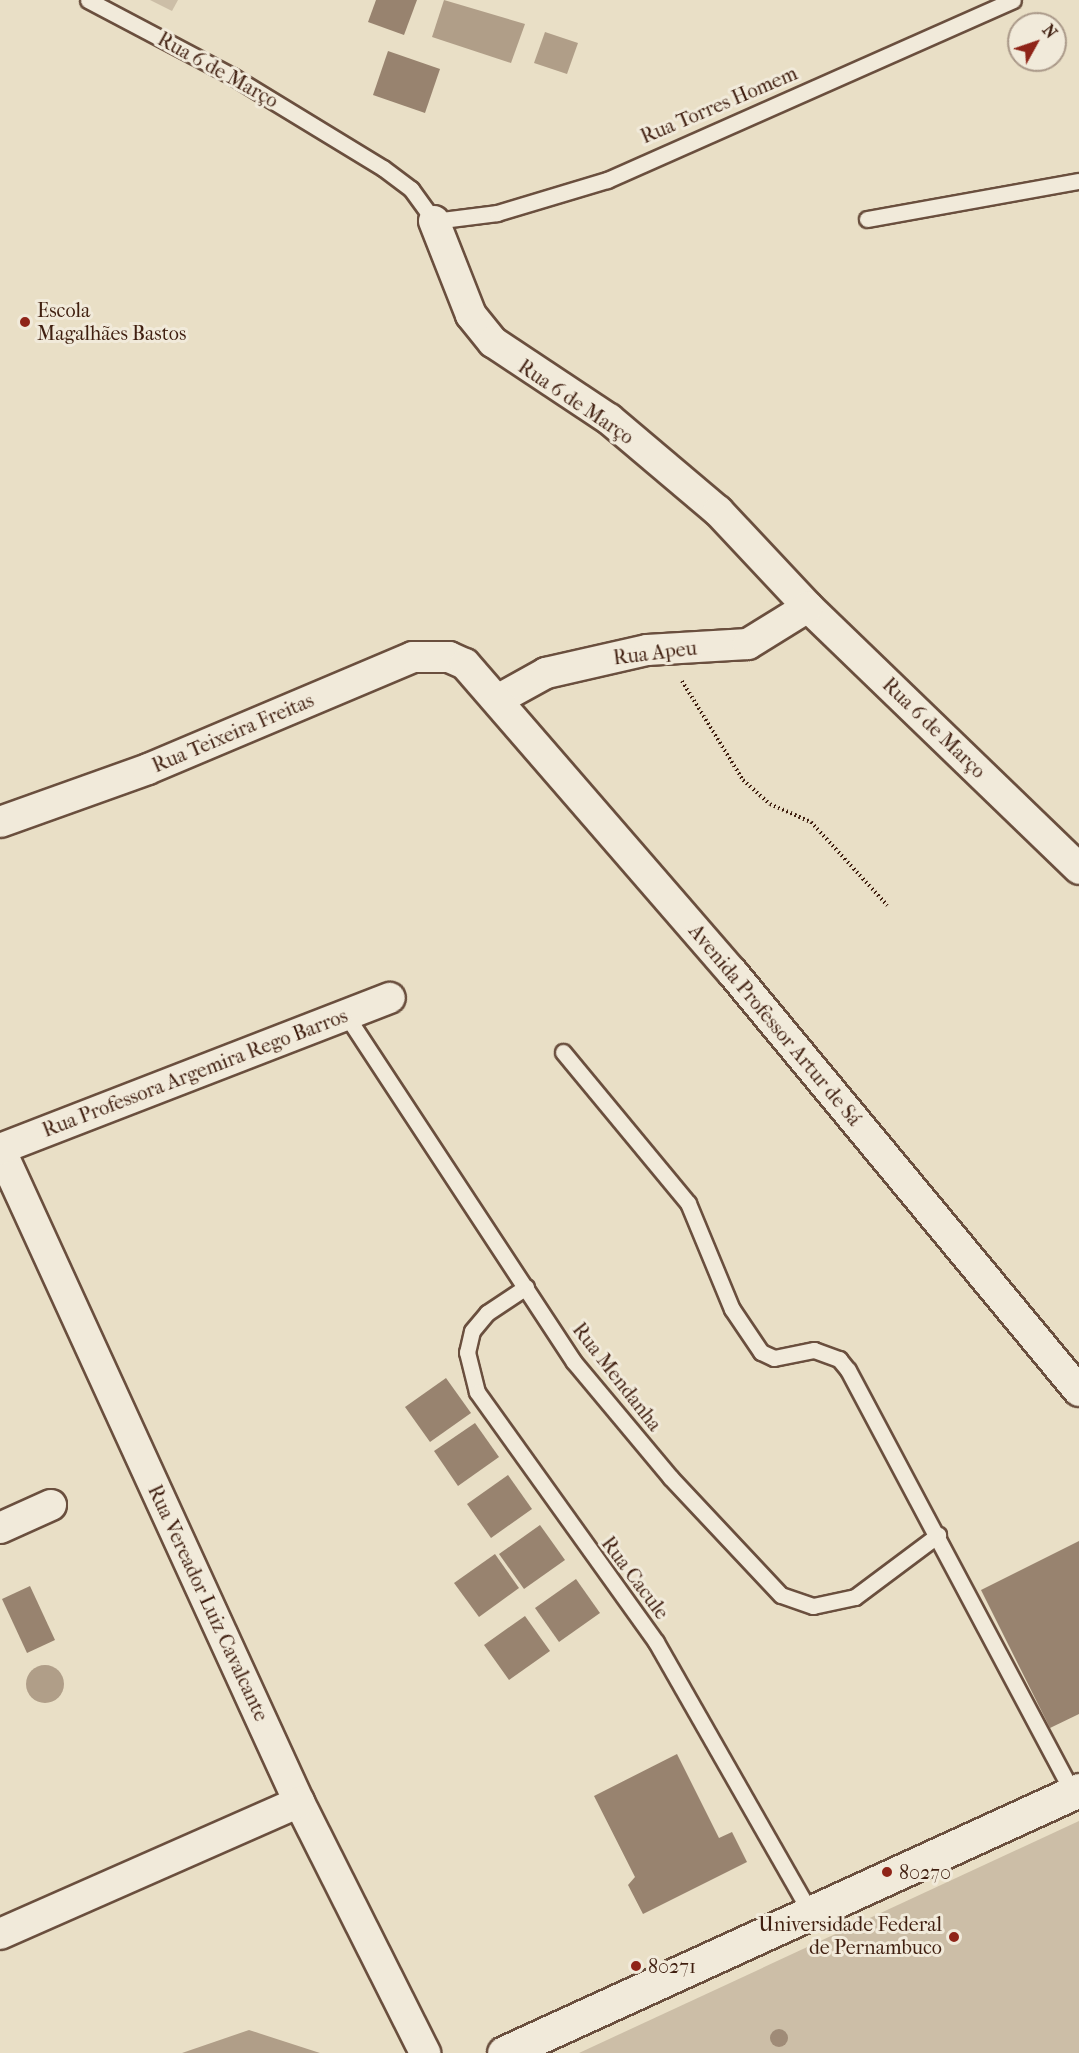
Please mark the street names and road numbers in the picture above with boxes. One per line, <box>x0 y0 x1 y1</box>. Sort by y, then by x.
street label: Rua 6 de Março <box>154 27 282 113</box>
street label: Rua Torres Homem <box>637 61 801 149</box>
street label: Rua 6 de Março <box>514 355 638 449</box>
street label: Rua Apeu <box>612 636 698 670</box>
street label: Rua 6 de Março <box>877 673 991 783</box>
street label: Rua Teixeira Freitas <box>149 688 317 778</box>
street label: Avenida Professor Artur de Sá <box>684 919 866 1131</box>
street label: Rua Professora Argemira Rego Barros <box>39 1004 351 1142</box>
street label: Rua Mendanha <box>567 1318 667 1436</box>
street label: Rua Vereador Luiz Cavalcante <box>143 1481 273 1725</box>
street label: Rua Cacule <box>596 1532 674 1624</box>

